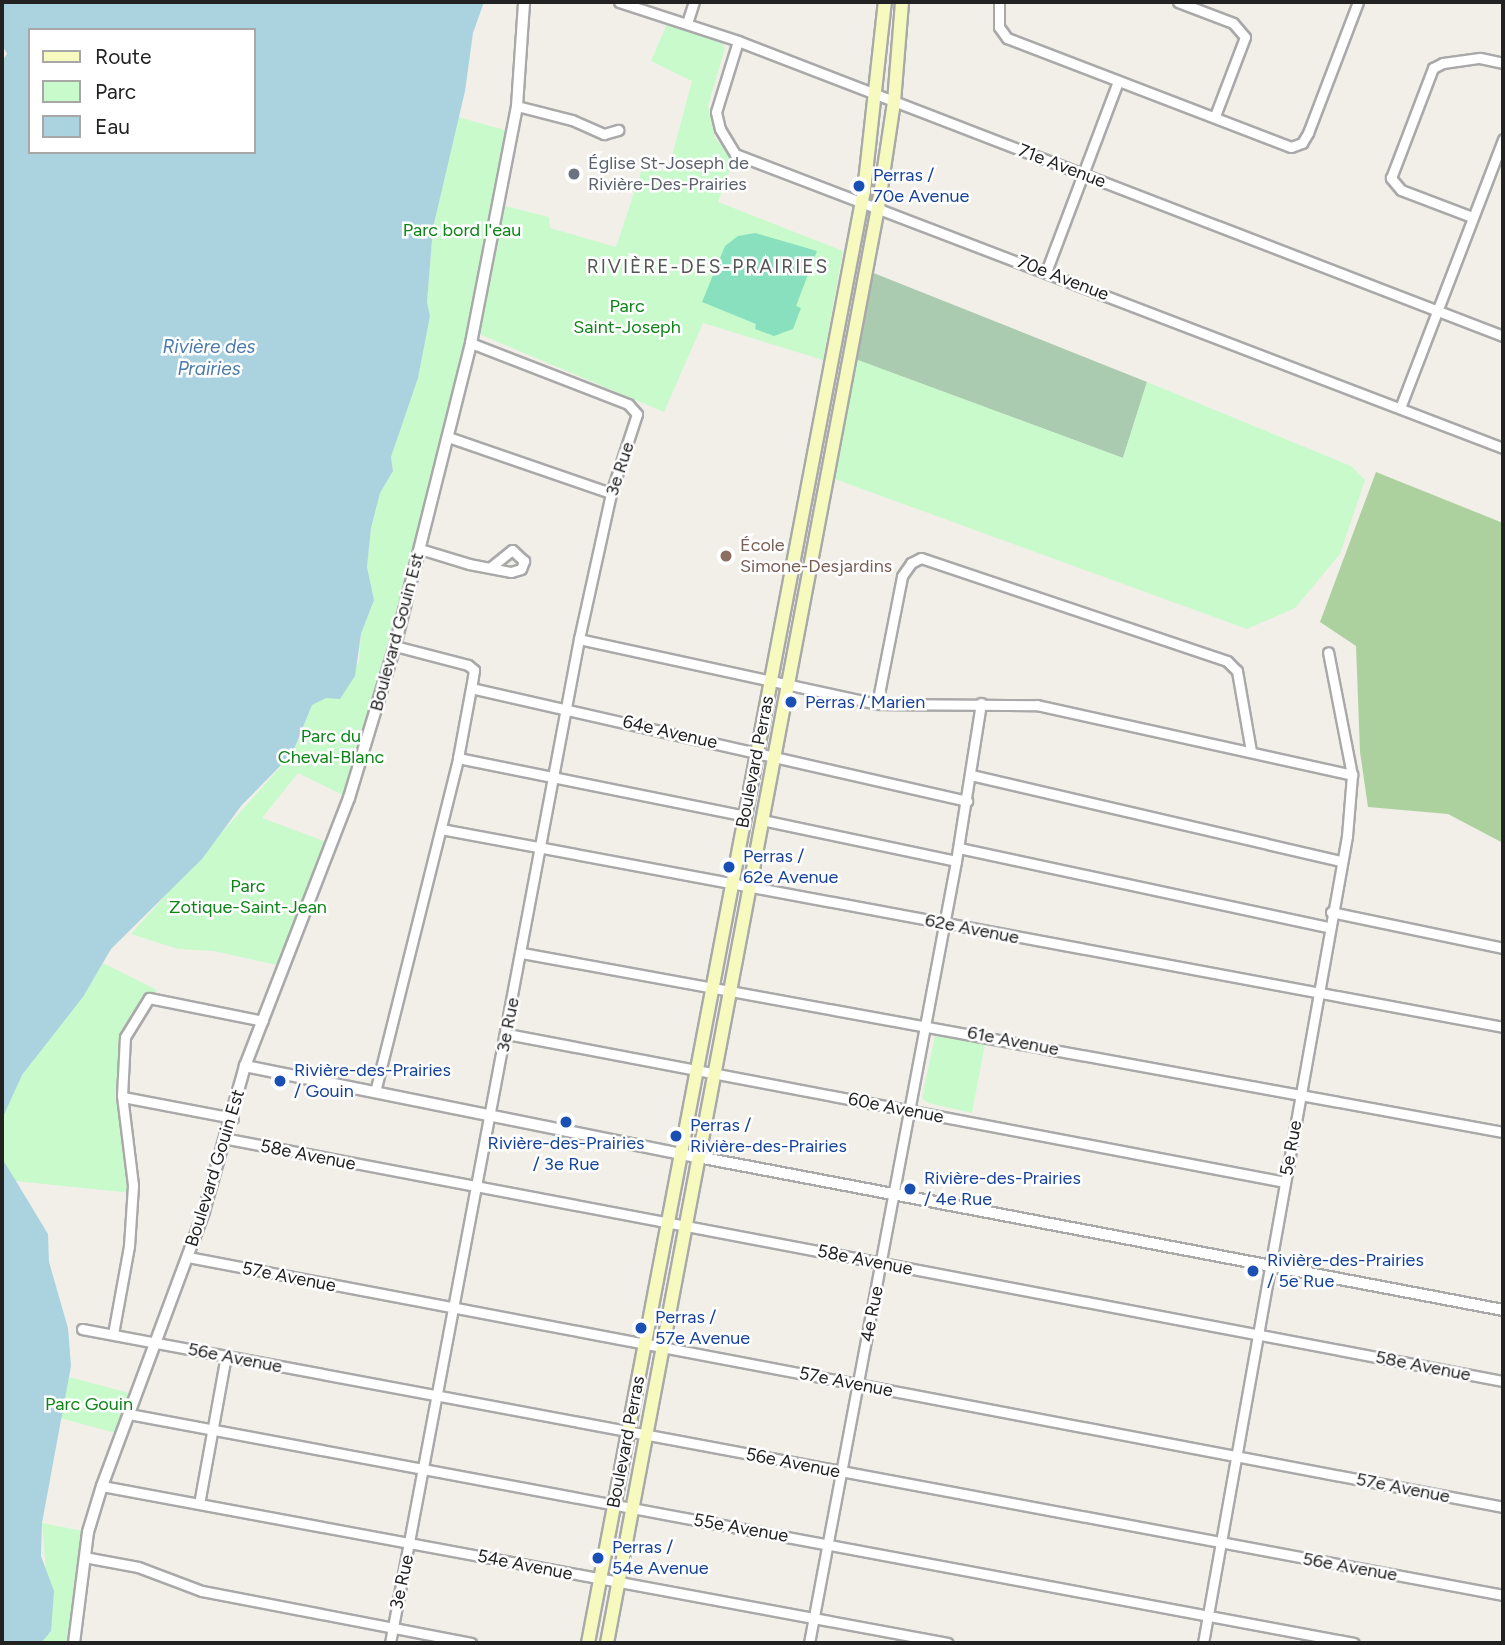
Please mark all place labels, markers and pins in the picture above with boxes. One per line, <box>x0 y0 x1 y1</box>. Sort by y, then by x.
place label: Église St-Joseph de Rivière-Des-Prairies <box>588 153 749 196</box>
place label: Perras / 70e Avenue <box>873 165 969 208</box>
marker: Église St-Joseph de Rivière-Des-Prairies <box>566 166 582 182</box>
marker: Perras / 70e Avenue <box>851 178 867 194</box>
place label: École Simone-Desjardins <box>740 535 892 578</box>
marker: École Simone-Desjardins <box>718 548 734 564</box>
place label: Perras / Marien <box>805 691 925 713</box>
marker: Perras / Marien <box>783 694 799 710</box>
place label: Perras / 62e Avenue <box>743 846 838 888</box>
marker: Perras / 62e Avenue <box>721 859 737 875</box>
place label: Rivière-des-Prairies / Gouin <box>294 1060 451 1102</box>
marker: Rivière-des-Prairies / Gouin <box>272 1073 288 1089</box>
marker: Rivière-des-Prairies / 3e Rue <box>558 1114 574 1130</box>
place label: Perras / Rivière-des-Prairies <box>690 1115 847 1158</box>
marker: Perras / Rivière-des-Prairies <box>668 1128 684 1144</box>
place label: Rivière-des-Prairies / 3e Rue <box>488 1133 644 1176</box>
place label: Rivière-des-Prairies / 4e Rue <box>924 1168 1081 1210</box>
marker: Rivière-des-Prairies / 4e Rue <box>902 1181 918 1197</box>
place label: Rivière-des-Prairies / 5e Rue <box>1267 1250 1424 1292</box>
marker: Rivière-des-Prairies / 5e Rue <box>1245 1263 1261 1279</box>
place label: Perras / 57e Avenue <box>655 1307 750 1350</box>
marker: Perras / 57e Avenue <box>633 1320 649 1336</box>
place label: Perras / 54e Avenue <box>612 1537 709 1580</box>
marker: Perras / 54e Avenue <box>590 1550 606 1566</box>

